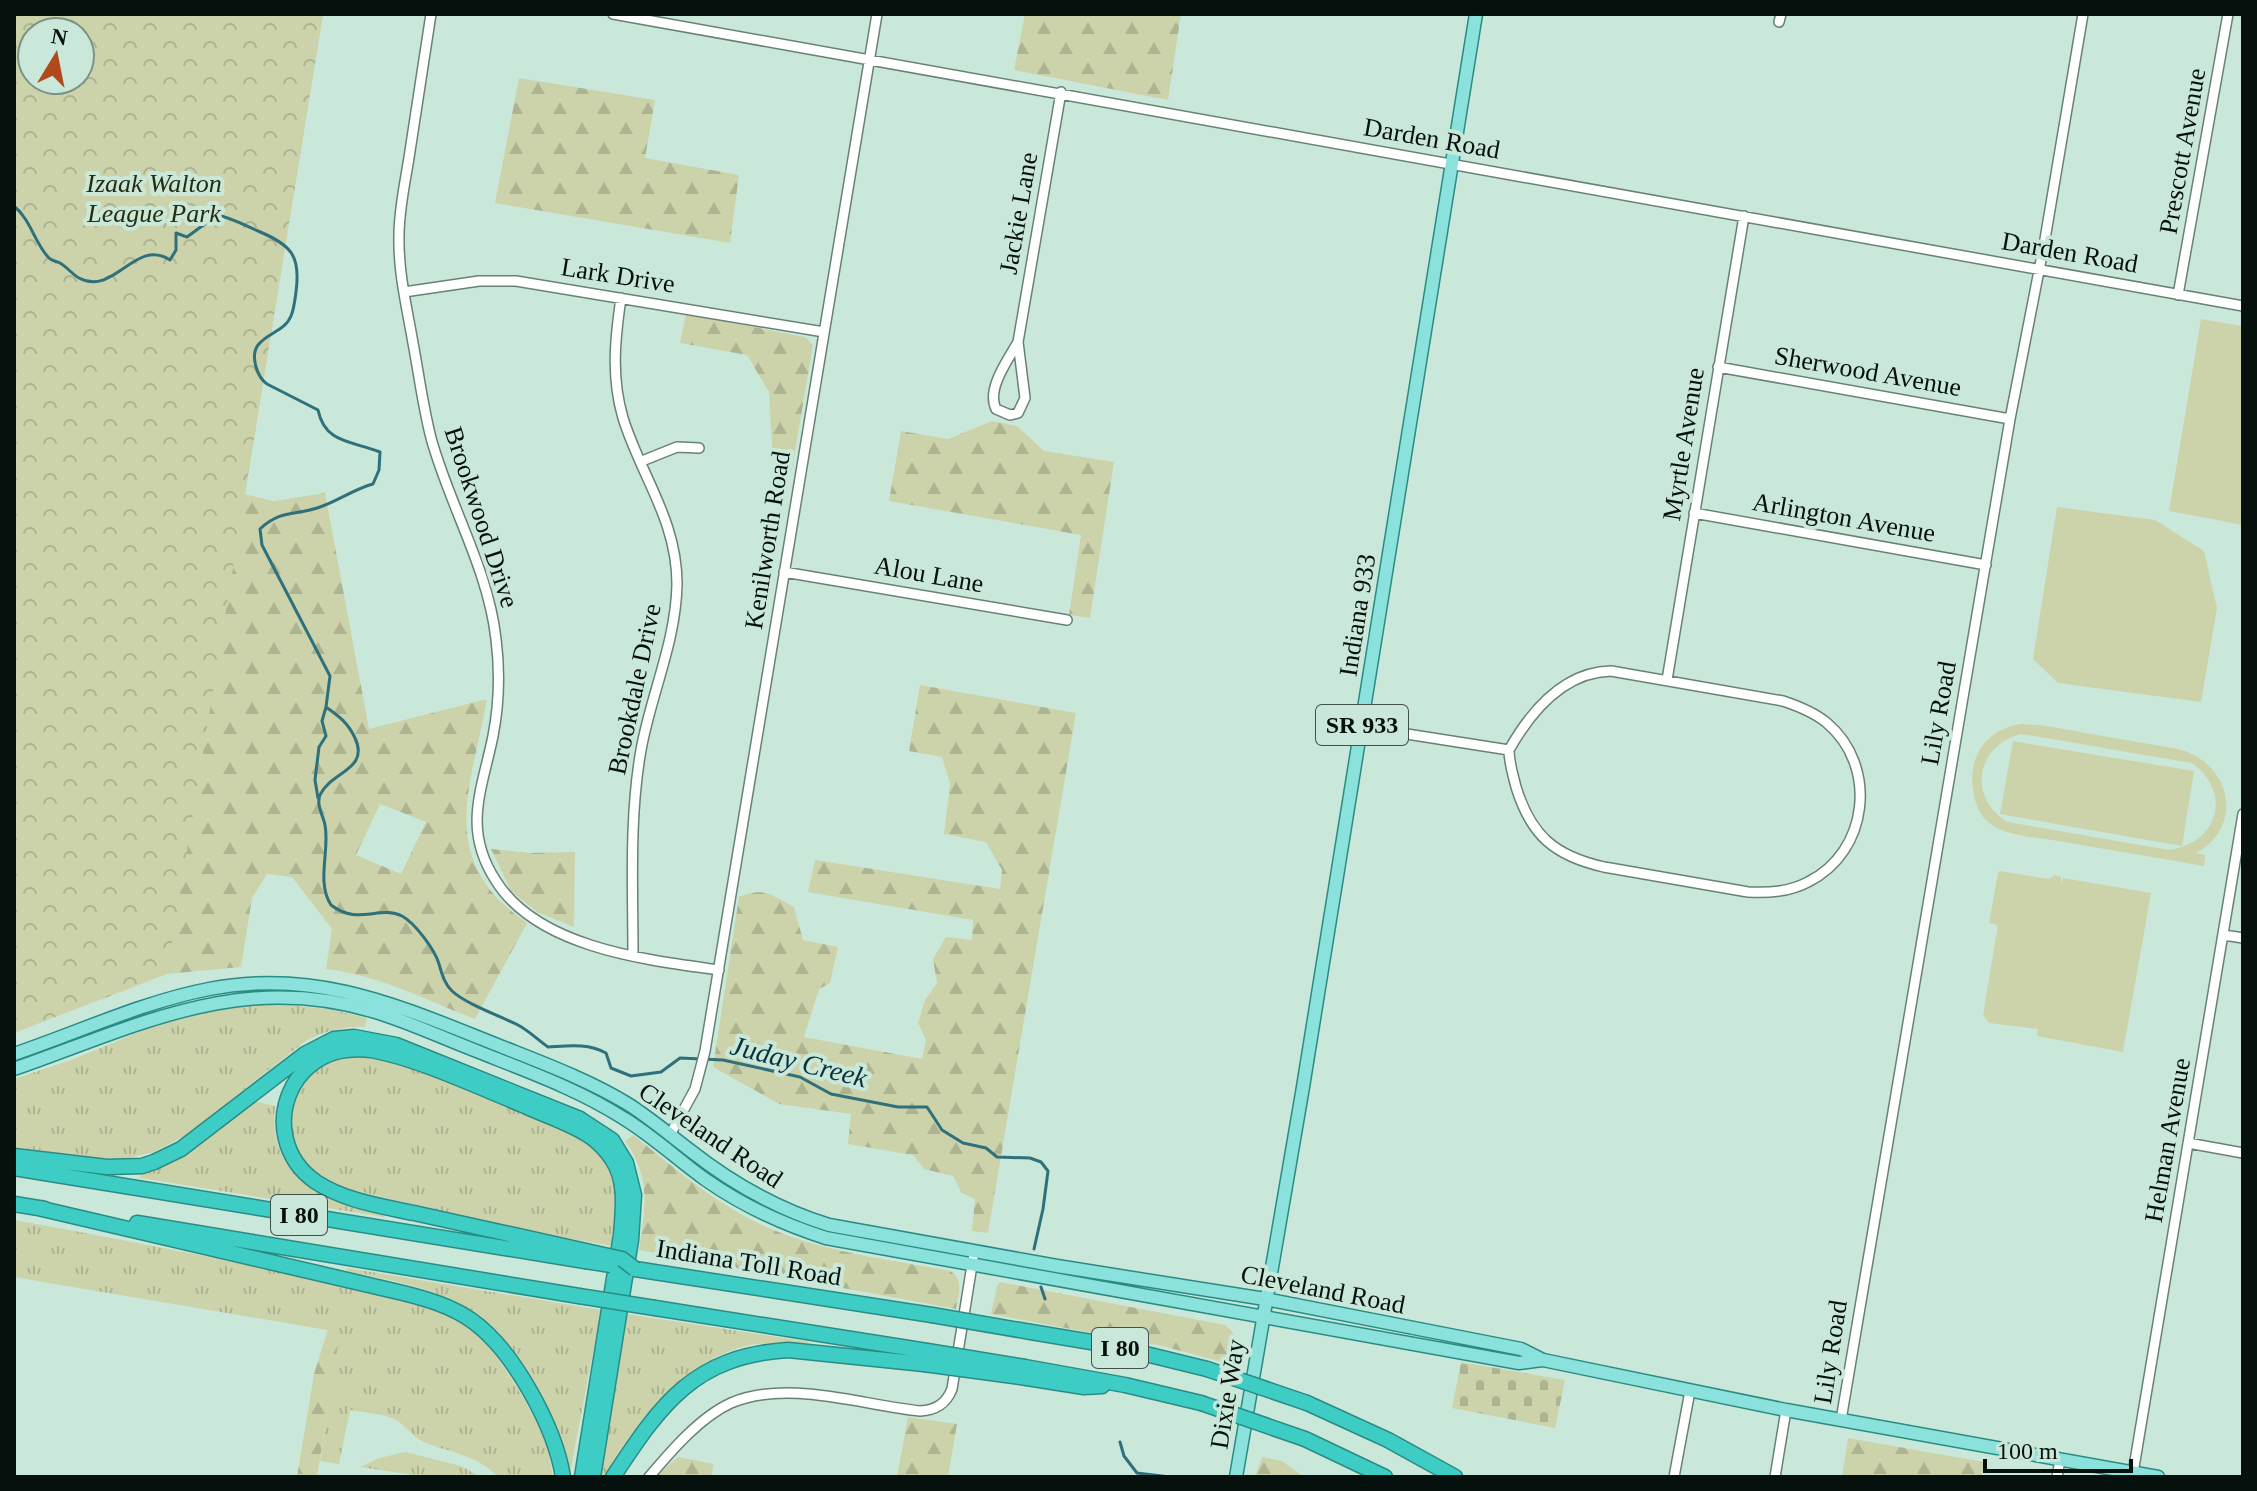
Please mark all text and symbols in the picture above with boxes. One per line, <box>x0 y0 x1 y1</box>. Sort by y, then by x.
north arrow <box>16 16 96 96</box>
text: N <box>49 23 69 51</box>
street label: Prescott Avenue <box>2154 66 2211 236</box>
street label: Darden Road <box>1361 112 1502 165</box>
street label: Jackie Lane <box>993 150 1043 276</box>
park label: Izaak Walton League Park <box>85 169 222 228</box>
street label: Darden Road <box>1999 226 2140 279</box>
street label: Lark Drive <box>559 252 677 299</box>
street label: Sherwood Avenue <box>1772 341 1964 402</box>
street label: Myrtle Avenue <box>1657 365 1710 523</box>
street label: Brookwood Drive <box>439 423 524 611</box>
street label: Kenilworth Road <box>739 449 796 631</box>
street label: Arlington Avenue <box>1750 487 1938 548</box>
street label: Alou Lane <box>872 551 986 598</box>
street label: Indiana 933 <box>1334 552 1381 678</box>
street label: Brookdale Drive <box>602 601 667 777</box>
street label: Lily Road <box>1915 659 1962 767</box>
road number: SR 933 <box>1316 705 1408 745</box>
water label: Juday Creek <box>727 1030 871 1094</box>
street label: Helman Avenue <box>2139 1056 2196 1224</box>
street label: Cleveland Road <box>633 1077 788 1194</box>
road number: I 80 <box>271 1195 327 1235</box>
street label: Indiana Toll Road <box>654 1234 843 1291</box>
street label: Cleveland Road <box>1238 1259 1408 1320</box>
street label: Lily Road <box>1808 1298 1853 1406</box>
road number: I 80 <box>1092 1328 1148 1368</box>
street label: Dixie Way <box>1205 1337 1250 1451</box>
scale bar <box>1985 1423 2131 1473</box>
text: 100 m <box>1997 1438 2058 1464</box>

